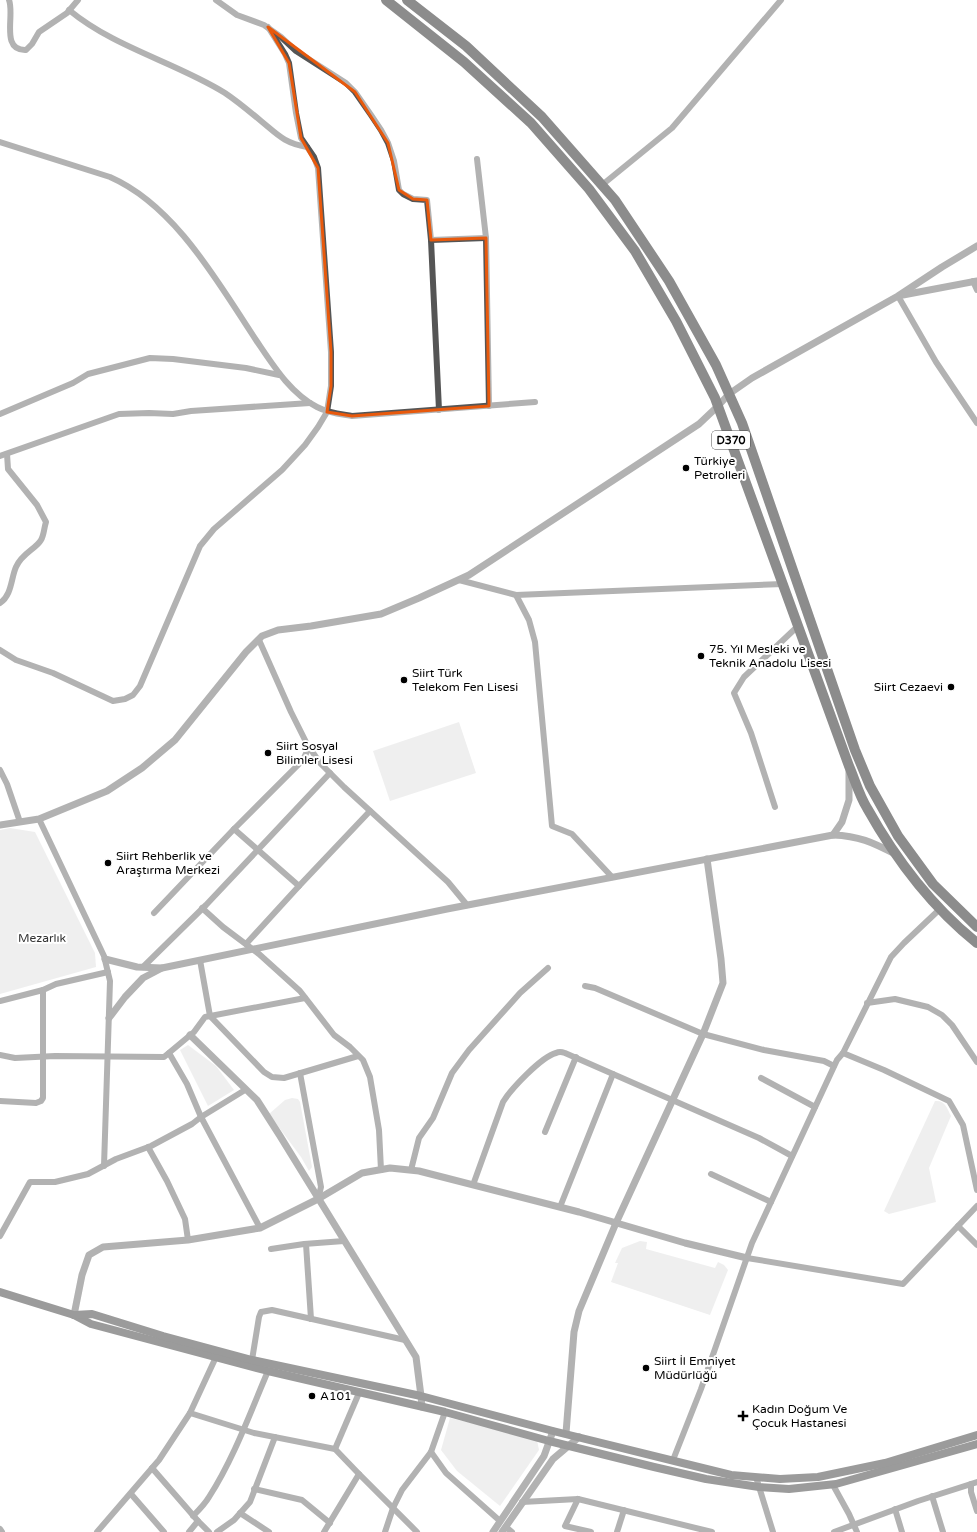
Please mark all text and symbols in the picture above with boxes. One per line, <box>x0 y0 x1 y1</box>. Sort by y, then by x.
road number: D370 <box>712 431 750 449</box>
place label: Türkiye Petrolleri <box>694 454 745 482</box>
marker: Türkiye Petrolleri <box>681 463 691 473</box>
place label: 75. Yıl Mesleki ve Teknik Anadolu Lisesi <box>709 642 831 670</box>
marker: 75. Yıl Mesleki ve Teknik Anadolu Lisesi <box>696 651 706 661</box>
place label: Siirt Türk Telekom Fen Lisesi <box>412 666 518 694</box>
marker: Siirt Türk Telekom Fen Lisesi <box>399 675 409 685</box>
place label: Siirt Cezaevi <box>874 680 943 694</box>
marker: Siirt Cezaevi <box>946 682 956 692</box>
place label: Siirt Sosyal Bilimler Lisesi <box>276 739 353 767</box>
marker: Siirt Sosyal Bilimler Lisesi <box>263 748 273 758</box>
place label: Siirt Rehberlik ve Araştırma Merkezi <box>116 849 220 877</box>
marker: Siirt Rehberlik ve Araştırma Merkezi <box>103 858 113 868</box>
park label: Mezarlık <box>18 931 66 945</box>
place label: Siirt İl Emniyet Müdürlüğü <box>654 1354 736 1382</box>
marker: Siirt İl Emniyet Müdürlüğü <box>641 1363 651 1373</box>
place label: A101 <box>320 1389 352 1403</box>
marker: A101 <box>307 1391 317 1401</box>
place label: Kadın Doğum Ve Çocuk Hastanesi <box>752 1402 848 1430</box>
marker: Kadın Doğum Ve Çocuk Hastanesi <box>737 1410 749 1422</box>

